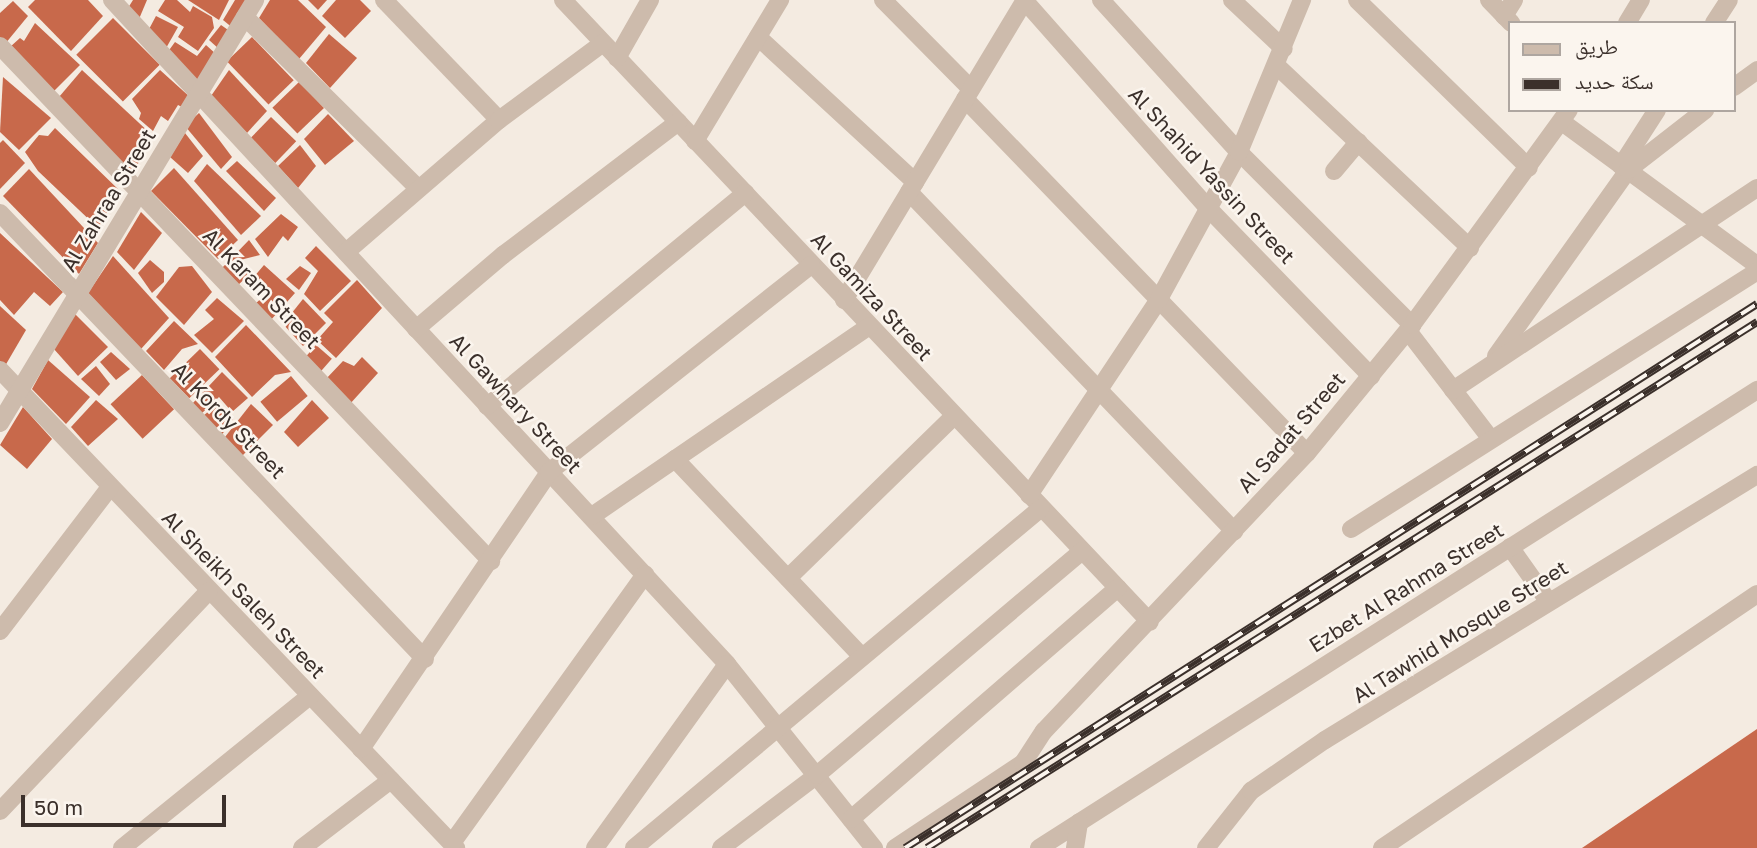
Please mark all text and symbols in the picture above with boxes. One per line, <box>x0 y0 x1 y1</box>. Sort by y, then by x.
legend <box>1508 21 1736 112</box>
text: طريق <box>1575 33 1618 59</box>
text: سكة حديد <box>1575 68 1654 94</box>
street label: Al Shahid Yassin Street <box>1124 81 1300 269</box>
street label: Al Zahraa Street <box>55 124 161 276</box>
street label: Al Karam Street <box>198 223 326 353</box>
street label: Al Gamiza Street <box>806 227 938 365</box>
street label: Al Gawhary Street <box>445 328 587 478</box>
street label: Al Kordy Street <box>167 356 291 484</box>
street label: Al Sadat Street <box>1232 367 1350 497</box>
street label: Al Sheikh Saleh Street <box>157 505 331 683</box>
street label: Ezbet Al Rahma Street <box>1304 517 1508 657</box>
street label: Al Tawhid Mosque Street <box>1348 554 1572 708</box>
scale bar <box>24 782 229 826</box>
text: 50 m <box>34 794 83 820</box>

